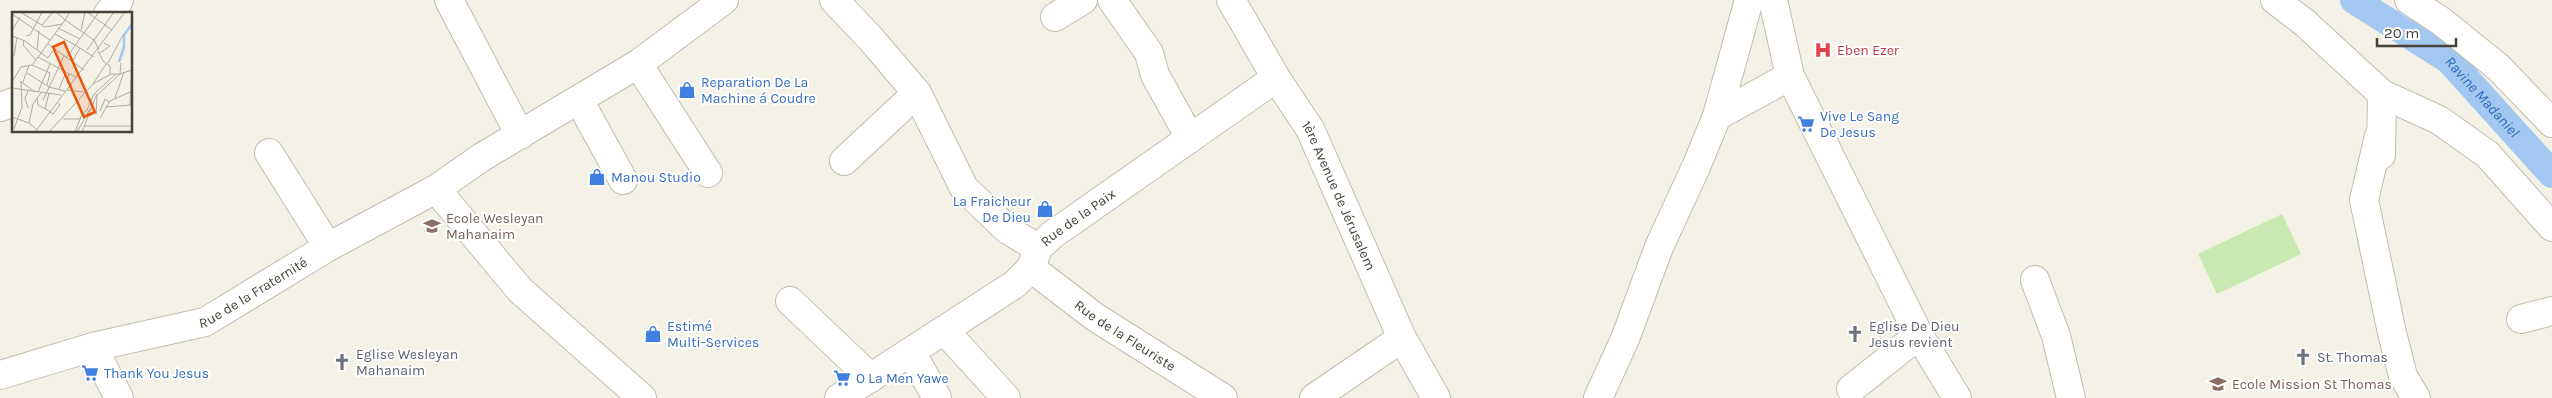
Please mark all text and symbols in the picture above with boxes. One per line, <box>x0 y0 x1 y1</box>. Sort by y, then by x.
inset map <box>12 12 132 132</box>
scale bar <box>2377 15 2456 47</box>
text: 20 m <box>2384 24 2419 42</box>
hospital icon: Eben Ezer <box>1813 40 1833 60</box>
place label: Eben Ezer <box>1837 42 1900 59</box>
water label: Ravine Madaniel <box>2441 53 2523 141</box>
place label: Reparation De La Machine á Coudre <box>701 74 816 107</box>
shop icon: Reparation De La Machine á Coudre <box>677 80 697 100</box>
place label: Vive Le Sang De Jesus <box>1820 108 1899 141</box>
supermarket icon: Vive Le Sang De Jesus <box>1796 114 1816 134</box>
street label: 1ère Avenue de Jérusalem <box>1298 118 1380 273</box>
shop icon: Manou Studio <box>587 167 607 187</box>
place label: Manou Studio <box>611 169 701 186</box>
street label: Rue de la Paix <box>1037 185 1119 250</box>
place label: La Fraicheur De Dieu <box>953 193 1032 226</box>
shop icon: La Fraicheur De Dieu <box>1035 199 1055 219</box>
place label: Ecole Wesleyan Mahanaim <box>446 210 544 243</box>
school or university icon: Ecole Wesleyan Mahanaim <box>422 216 442 236</box>
street label: Rue de la Fraternité <box>197 253 310 332</box>
street label: Rue de la Fleuriste <box>1071 296 1179 375</box>
place label: Estimé Multi-Services <box>667 318 759 351</box>
place label: Eglise De Dieu Jesus revient <box>1869 318 1960 351</box>
shop icon: Estimé Multi-Services <box>643 324 663 344</box>
church icon: Eglise De Dieu Jesus revient <box>1845 324 1865 344</box>
place label: Eglise Wesleyan Mahanaim <box>356 346 458 379</box>
church icon: St. Thomas <box>2293 347 2313 367</box>
place label: St. Thomas <box>2317 349 2388 366</box>
church icon: Eglise Wesleyan Mahanaim <box>332 352 352 372</box>
supermarket icon: Thank You Jesus <box>80 363 100 383</box>
place label: Thank You Jesus <box>104 365 209 382</box>
supermarket icon: O La Men Yawe <box>832 368 852 388</box>
place label: O La Men Yawe <box>856 370 949 387</box>
school or university icon: Ecole Mission St Thomas <box>2208 374 2228 394</box>
place label: Ecole Mission St Thomas <box>2232 376 2392 393</box>

